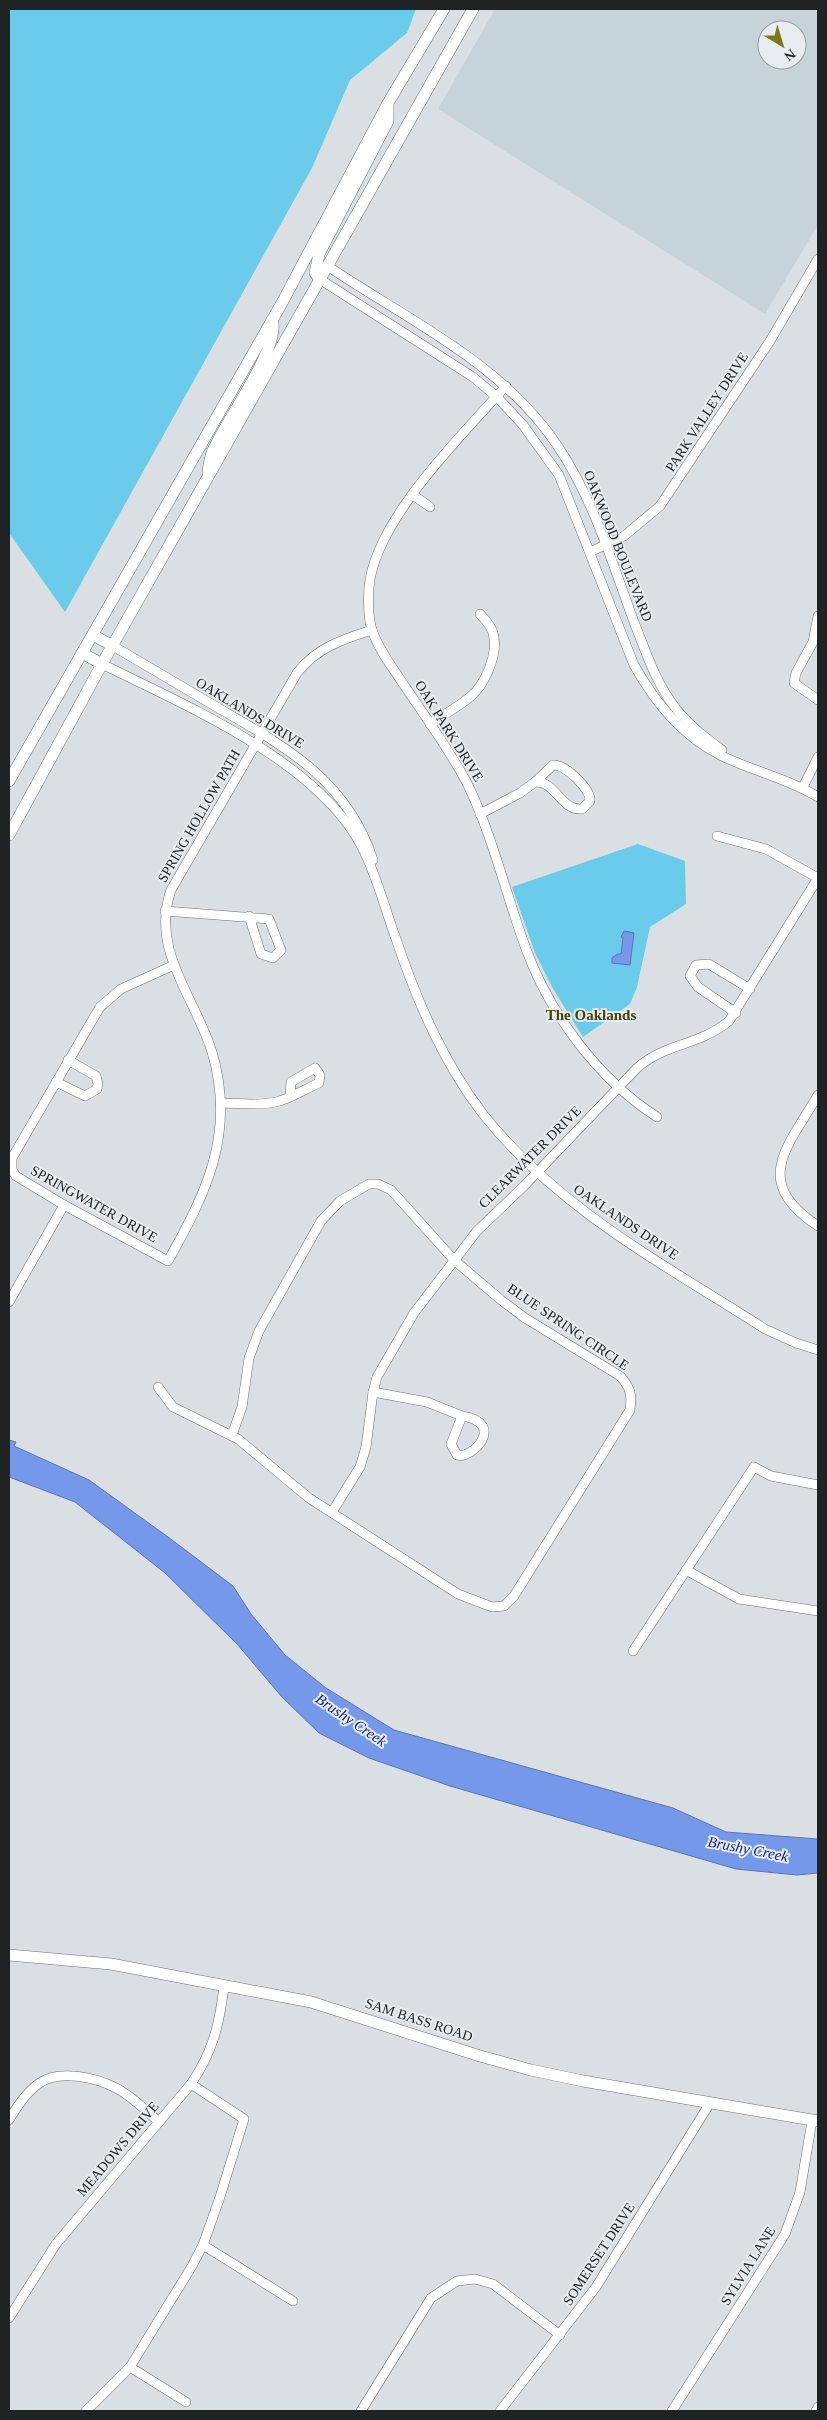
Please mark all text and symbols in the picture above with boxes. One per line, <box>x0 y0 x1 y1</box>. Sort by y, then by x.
north arrow <box>757 20 807 70</box>
text: N <box>781 46 798 64</box>
street label: PARK VALLEY DRIVE <box>663 350 751 474</box>
street label: OAKWOOD BOULEVARD <box>581 468 655 624</box>
street label: OAKLANDS DRIVE <box>193 675 307 751</box>
street label: OAK PARK DRIVE <box>412 678 486 784</box>
street label: SPRING HOLLOW PATH <box>155 747 243 885</box>
district label: The Oaklands <box>546 1007 636 1023</box>
street label: CLEARWATER DRIVE <box>476 1103 584 1211</box>
street label: SPRINGWATER DRIVE <box>28 1163 160 1245</box>
street label: OAKLANDS DRIVE <box>571 1181 681 1263</box>
street label: BLUE SPRING CIRCLE <box>504 1281 632 1373</box>
water label: Brushy Creek <box>313 1691 390 1750</box>
water label: Brushy Creek <box>706 1833 790 1865</box>
street label: SAM BASS ROAD <box>363 1996 475 2044</box>
street label: MEADOWS DRIVE <box>74 2099 162 2199</box>
street label: SOMERSET DRIVE <box>560 2200 638 2308</box>
street label: SYLVIA LANE <box>718 2224 778 2308</box>

